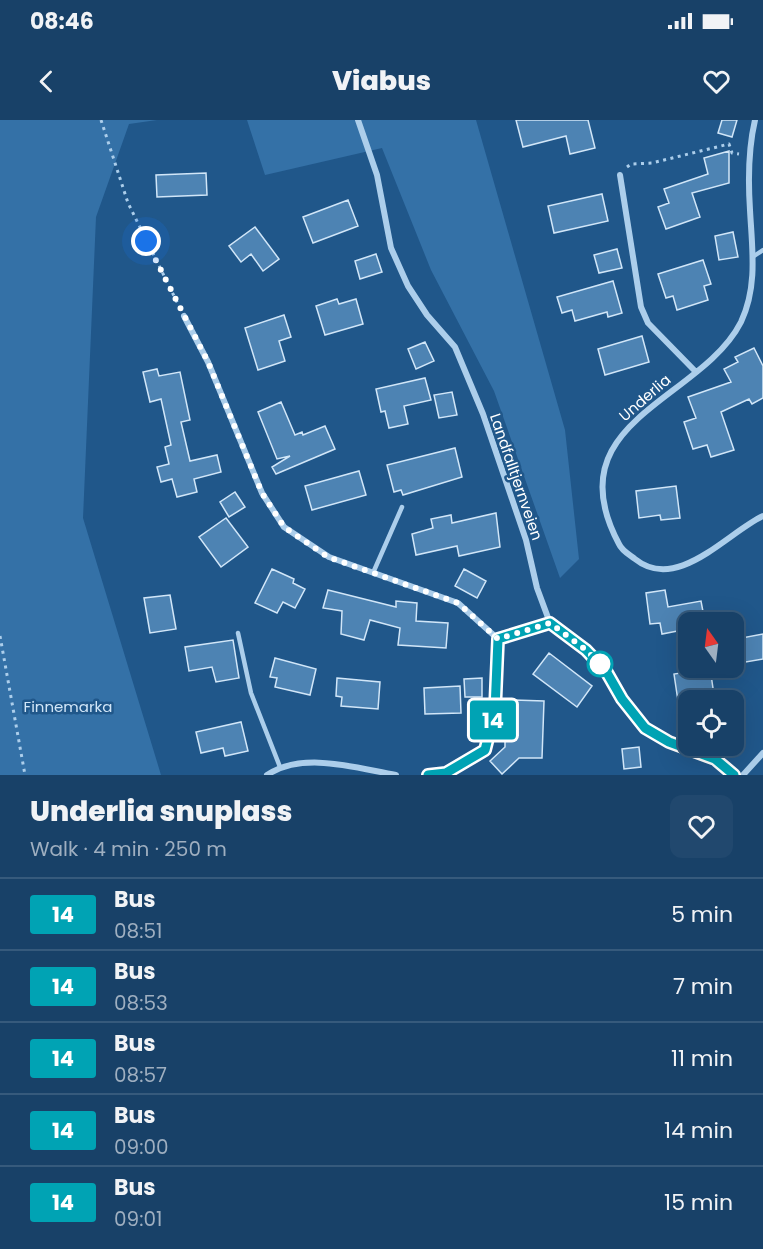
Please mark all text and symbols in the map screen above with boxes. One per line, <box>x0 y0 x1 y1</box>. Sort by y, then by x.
text: 08:46 <box>30 6 94 37</box>
text: Viabus <box>332 62 431 99</box>
icon: back <box>30 65 63 98</box>
icon: heart <box>700 65 733 98</box>
your location <box>131 226 161 256</box>
street label: Underlia <box>614 369 675 426</box>
street label: Landfalltjernveien <box>485 411 548 543</box>
north arrow <box>678 612 744 678</box>
map controls <box>678 612 744 756</box>
unlabelled marker <box>587 651 613 677</box>
button: locate <box>678 690 744 756</box>
park label: Finnemarka <box>24 696 112 717</box>
line badge: 14 <box>466 700 520 740</box>
text: 14 <box>482 706 504 735</box>
text: Underlia snuplass <box>30 792 292 831</box>
button: heart <box>670 795 733 858</box>
text: Walk · 4 min · 250 m <box>30 835 227 863</box>
text: Bus <box>114 884 156 915</box>
text: 5 min <box>671 899 733 930</box>
text: 14 <box>52 900 74 929</box>
text: 08:51 <box>114 917 162 945</box>
text: Bus <box>114 956 156 987</box>
text: 7 min <box>673 971 733 1002</box>
text: 14 <box>52 972 74 1001</box>
text: 08:53 <box>114 989 168 1017</box>
text: Bus <box>114 1028 156 1059</box>
text: 11 min <box>671 1043 733 1074</box>
text: 14 <box>52 1044 74 1073</box>
text: 08:57 <box>114 1061 167 1089</box>
text: Bus <box>114 1100 156 1131</box>
text: 14 min <box>664 1115 733 1146</box>
text: 14 <box>52 1116 74 1145</box>
text: 09:00 <box>114 1133 169 1161</box>
text: Bus <box>114 1172 156 1203</box>
text: 15 min <box>664 1187 733 1218</box>
text: 14 <box>52 1188 74 1217</box>
text: 09:01 <box>114 1205 162 1233</box>

